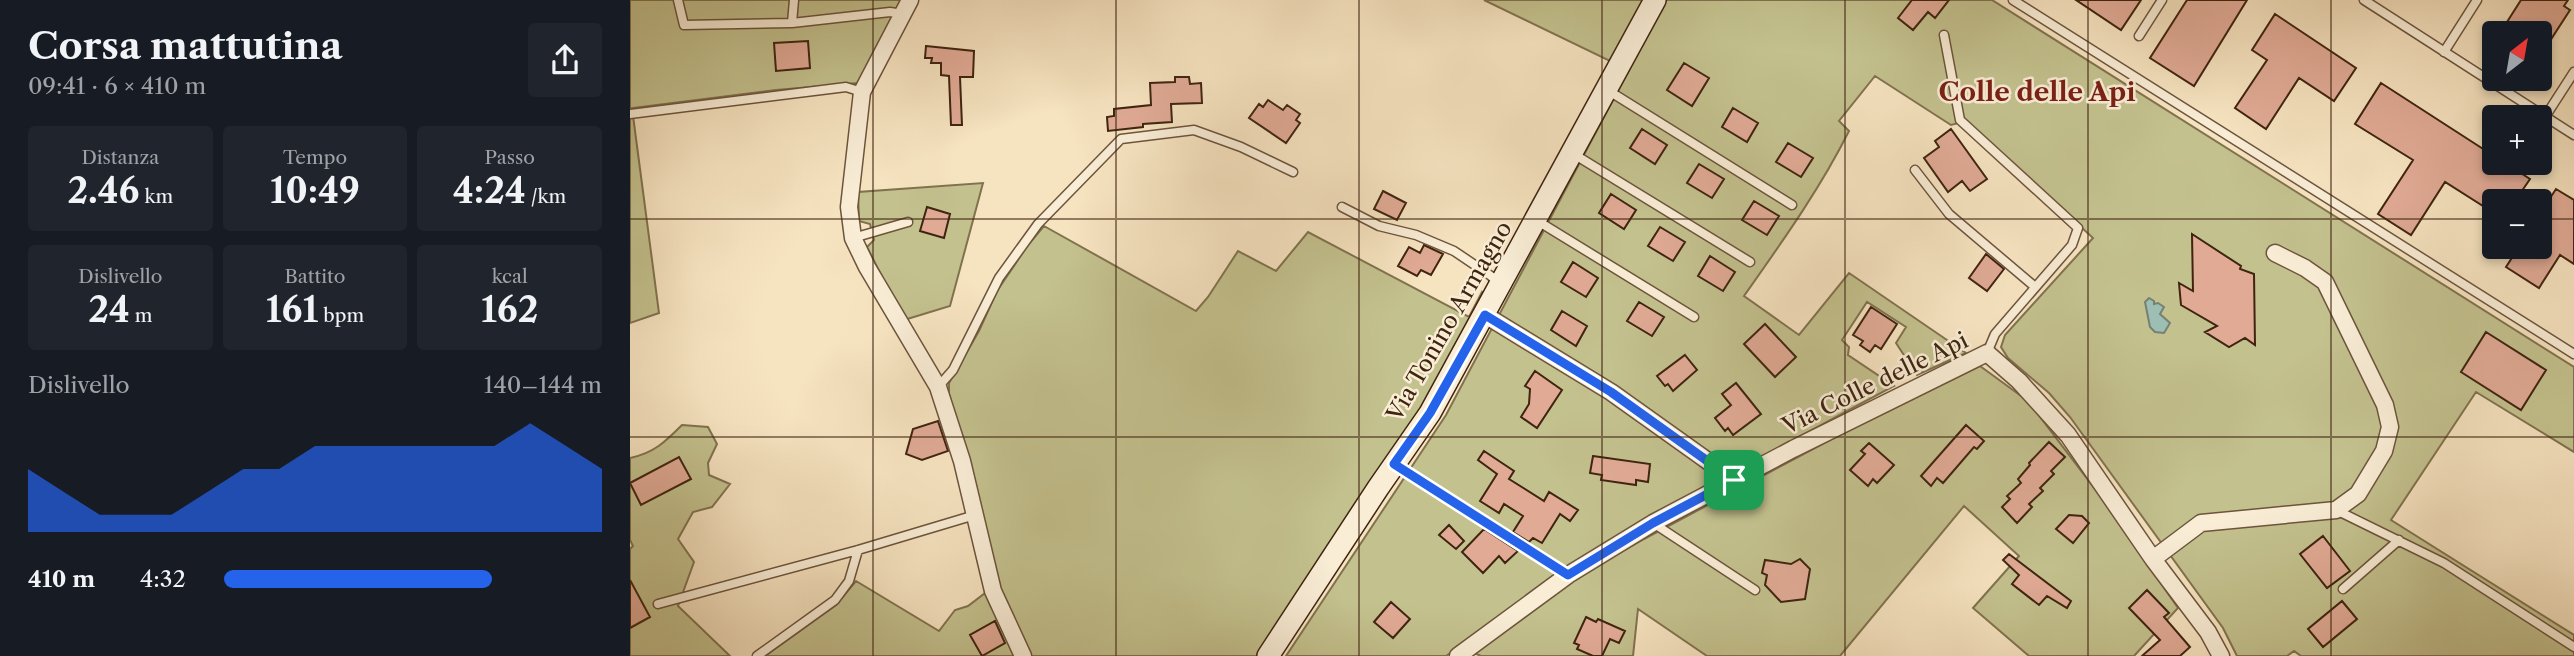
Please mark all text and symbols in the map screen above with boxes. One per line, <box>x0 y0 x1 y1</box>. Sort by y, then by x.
north arrow <box>2482 21 2552 91</box>
map controls <box>2482 21 2552 259</box>
text: Corsa mattutina <box>28 22 343 69</box>
button: share <box>528 23 602 97</box>
text: 09:41 · 6 × 410 m <box>28 72 206 100</box>
district label: Colle delle Api <box>1939 76 2135 108</box>
button: + <box>2482 105 2552 175</box>
text: Distanza <box>81 146 159 169</box>
text: Tempo <box>283 146 347 169</box>
text: Passo <box>484 146 535 169</box>
text: 2.46 <box>67 169 139 212</box>
text: 10:49 <box>270 169 360 212</box>
text: 4:24 <box>453 169 526 212</box>
text: km <box>139 185 173 208</box>
text: /km <box>526 185 566 208</box>
button: − <box>2482 189 2552 259</box>
street label: Via Tonino Armagno <box>1380 216 1518 427</box>
text: Dislivello <box>78 265 162 288</box>
text: Battito <box>285 265 345 288</box>
text: kcal <box>492 265 528 288</box>
text: 24 <box>88 288 130 331</box>
text: 161 <box>266 288 318 331</box>
text: 162 <box>481 288 538 331</box>
text: m <box>130 304 152 327</box>
text: bpm <box>318 304 364 327</box>
street label: Via Colle delle Api <box>1777 326 1972 441</box>
text: Dislivello <box>28 371 130 399</box>
text: 140–144 m <box>484 371 602 399</box>
pin <box>1704 450 1764 510</box>
icon: arrive <box>1715 461 1753 499</box>
text: 410 m <box>28 565 95 593</box>
text: 4:32 <box>140 565 186 593</box>

